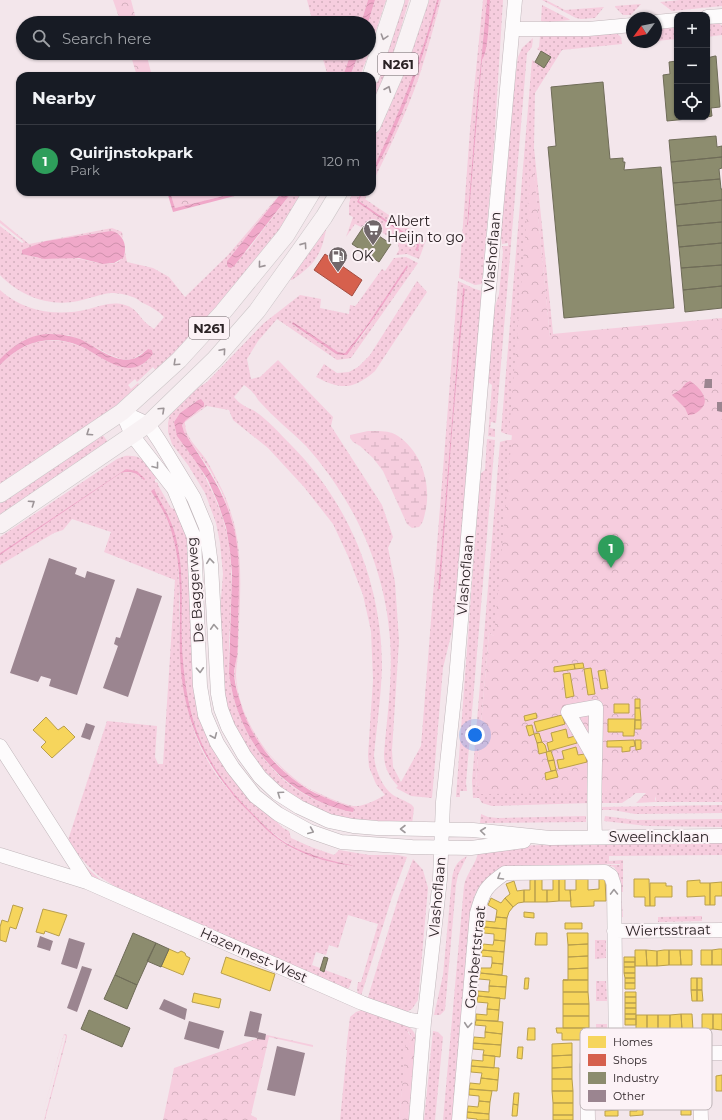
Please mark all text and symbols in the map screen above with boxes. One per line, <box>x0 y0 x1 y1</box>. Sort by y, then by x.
north arrow <box>626 12 662 48</box>
map controls <box>674 12 710 120</box>
button: + <box>674 12 710 48</box>
search box <box>16 16 376 60</box>
icon: search <box>30 27 52 49</box>
text: Search here <box>62 29 151 48</box>
one-way arrow <box>380 34 389 41</box>
button: − <box>674 48 710 84</box>
road number: N261 <box>378 53 418 75</box>
button: locate <box>674 84 710 120</box>
one-way arrow <box>383 86 391 93</box>
text: Nearby <box>32 88 96 108</box>
text: Quirijnstokpark <box>70 143 193 162</box>
text: 1 <box>42 153 48 169</box>
text: 120 m <box>322 153 360 169</box>
text: Park <box>70 162 100 178</box>
street label: Vlashoflaan <box>479 211 505 293</box>
place label: Albert Heijn to go <box>387 212 464 246</box>
supermarket icon: Albert Heijn to go <box>362 218 384 246</box>
one-way arrow <box>299 242 306 249</box>
fuel station icon: OK <box>327 245 349 273</box>
place label: OK <box>352 247 374 265</box>
one-way arrow <box>259 261 266 268</box>
road number: N261 <box>189 317 229 339</box>
one-way arrow <box>218 348 225 356</box>
one-way arrow <box>173 359 181 366</box>
one-way arrow <box>157 407 165 415</box>
one-way arrow <box>87 428 94 435</box>
one-way arrow <box>152 461 159 468</box>
one-way arrow <box>28 500 35 508</box>
street label: Vlashoflaan <box>452 534 478 616</box>
pin: 1 <box>598 535 624 568</box>
street label: De Baggerweg <box>182 536 208 644</box>
one-way arrow <box>206 558 215 564</box>
one-way arrow <box>210 624 219 630</box>
one-way arrow <box>195 667 204 673</box>
your location <box>465 725 485 745</box>
one-way arrow <box>209 731 217 739</box>
one-way arrow <box>278 792 285 799</box>
one-way arrow <box>400 825 406 833</box>
one-way arrow <box>308 827 315 835</box>
one-way arrow <box>480 827 486 836</box>
street label: Sweelincklaan <box>609 828 709 846</box>
street label: Vlashoflaan <box>424 856 450 938</box>
one-way arrow <box>497 872 504 879</box>
one-way arrow <box>610 889 618 895</box>
street label: Gombertstraat <box>461 904 489 1010</box>
street label: Wiertsstraat <box>625 920 711 940</box>
street label: Hazennest-West <box>197 923 311 987</box>
one-way arrow <box>463 1022 472 1028</box>
legend <box>580 1028 712 1110</box>
text: Homes <box>613 1035 653 1049</box>
text: Shops <box>613 1053 648 1067</box>
text: Industry <box>613 1071 659 1085</box>
text: Other <box>613 1089 645 1103</box>

